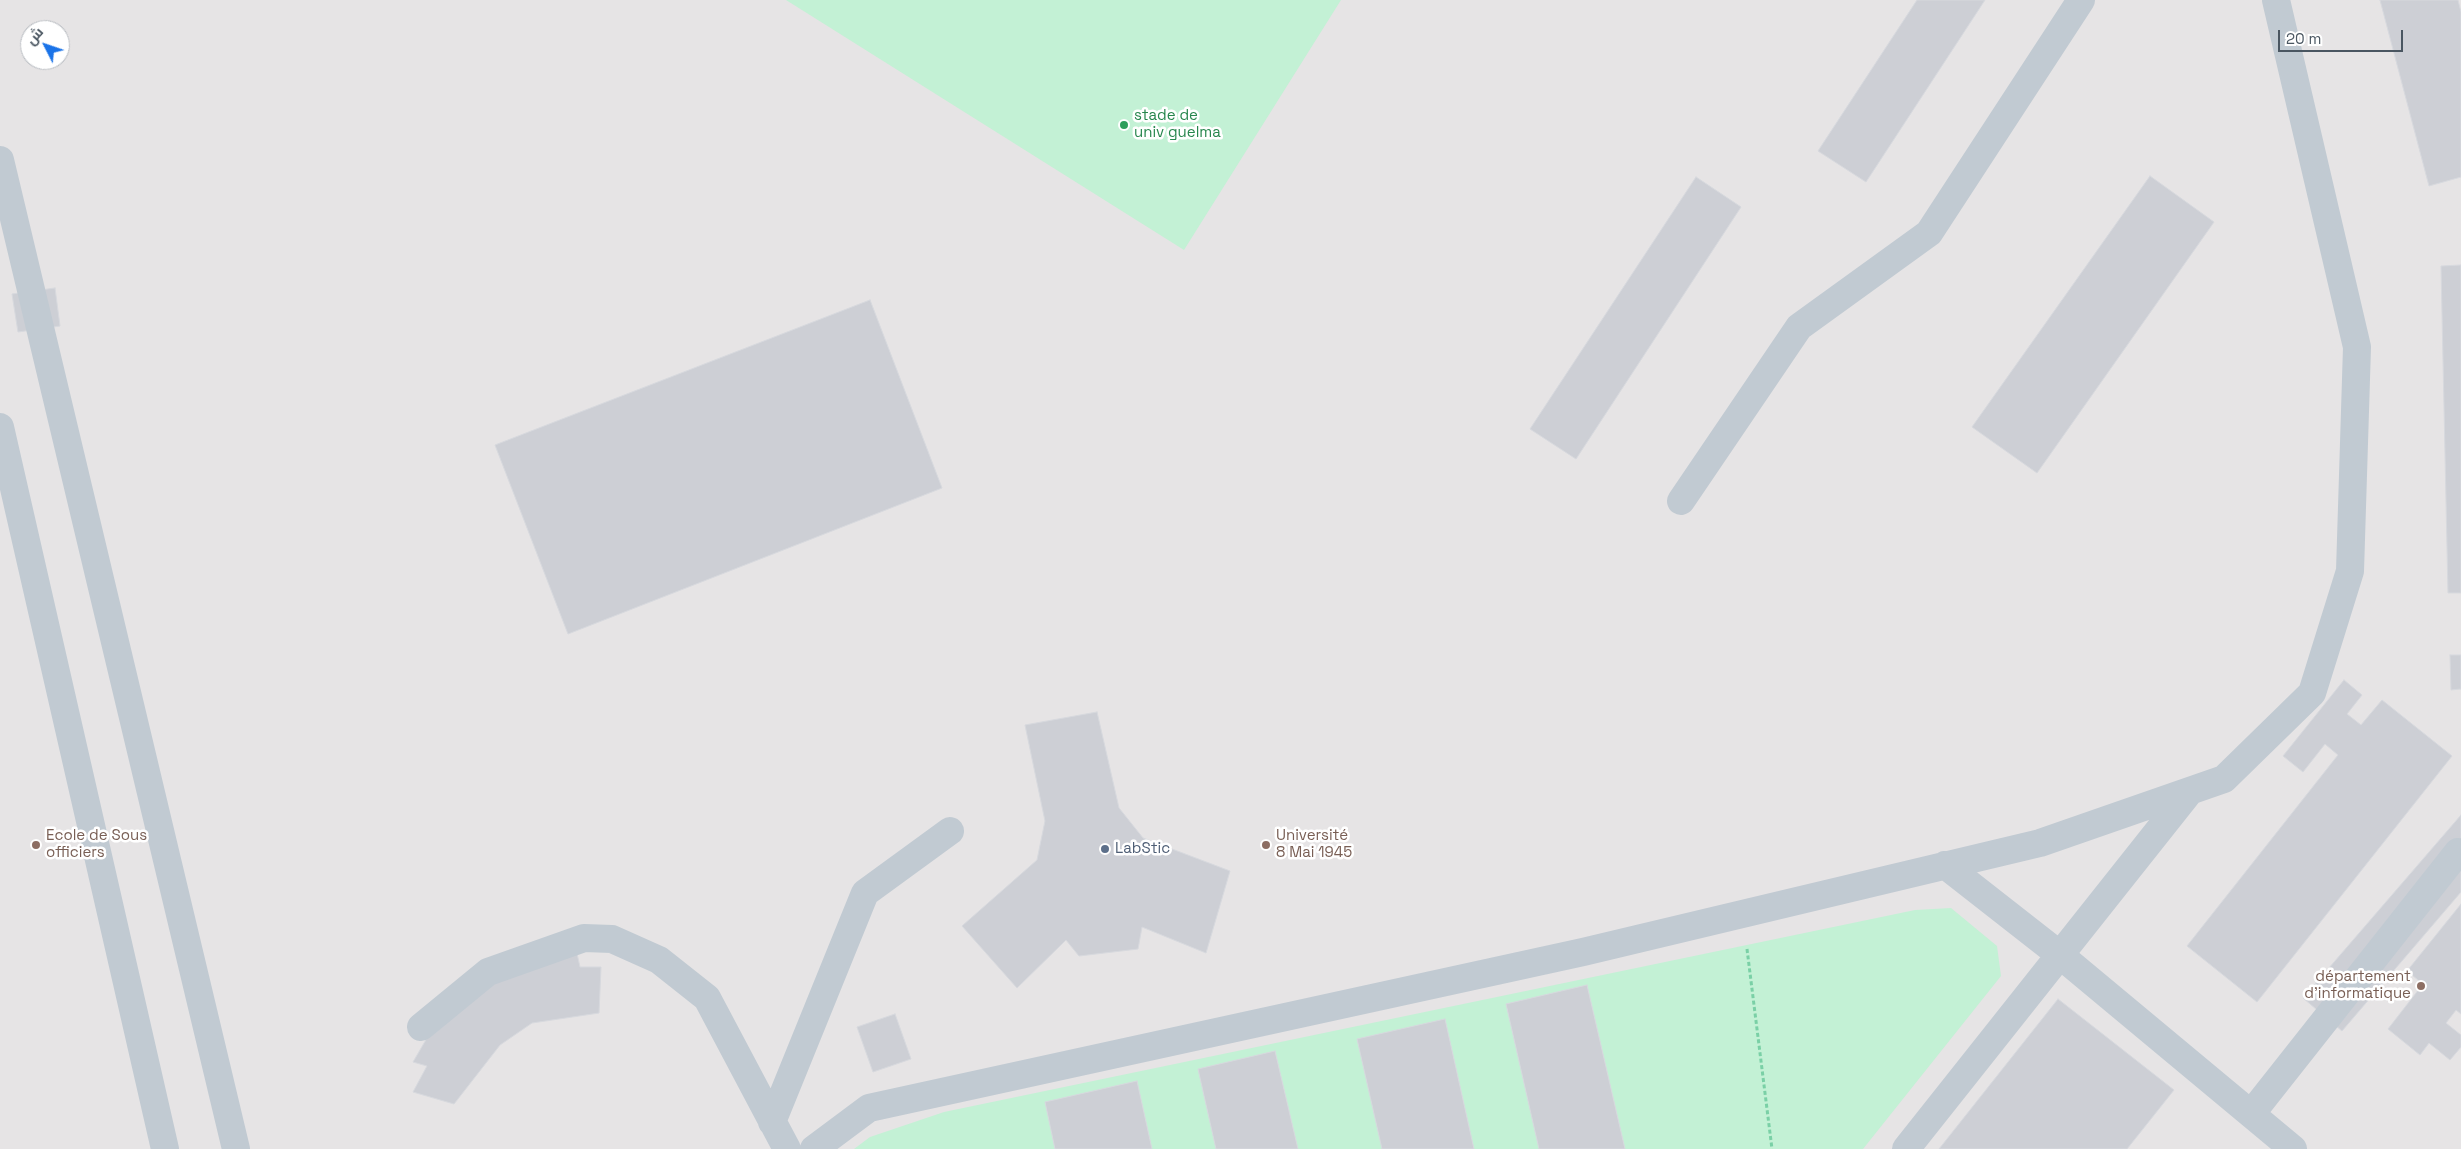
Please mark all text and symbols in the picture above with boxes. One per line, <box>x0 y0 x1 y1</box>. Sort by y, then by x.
north arrow <box>20 20 70 70</box>
scale bar <box>2281 20 2406 52</box>
text: ش <box>22 23 47 49</box>
text: 20 m <box>2286 29 2321 48</box>
place label: stade de univ guelma <box>1134 107 1221 142</box>
marker: stade de univ guelma <box>1118 119 1130 131</box>
place label: Ecole de Sous officiers <box>46 827 147 862</box>
place label: Université 8 Mai 1945 <box>1276 827 1352 862</box>
marker: Ecole de Sous officiers <box>30 839 42 851</box>
marker: Université 8 Mai 1945 <box>1260 839 1272 851</box>
place label: LabStic <box>1115 840 1170 858</box>
marker: LabStic <box>1099 843 1111 855</box>
place label: département d'informatique <box>2304 968 2411 1003</box>
marker: département d'informatique <box>2415 980 2427 992</box>

